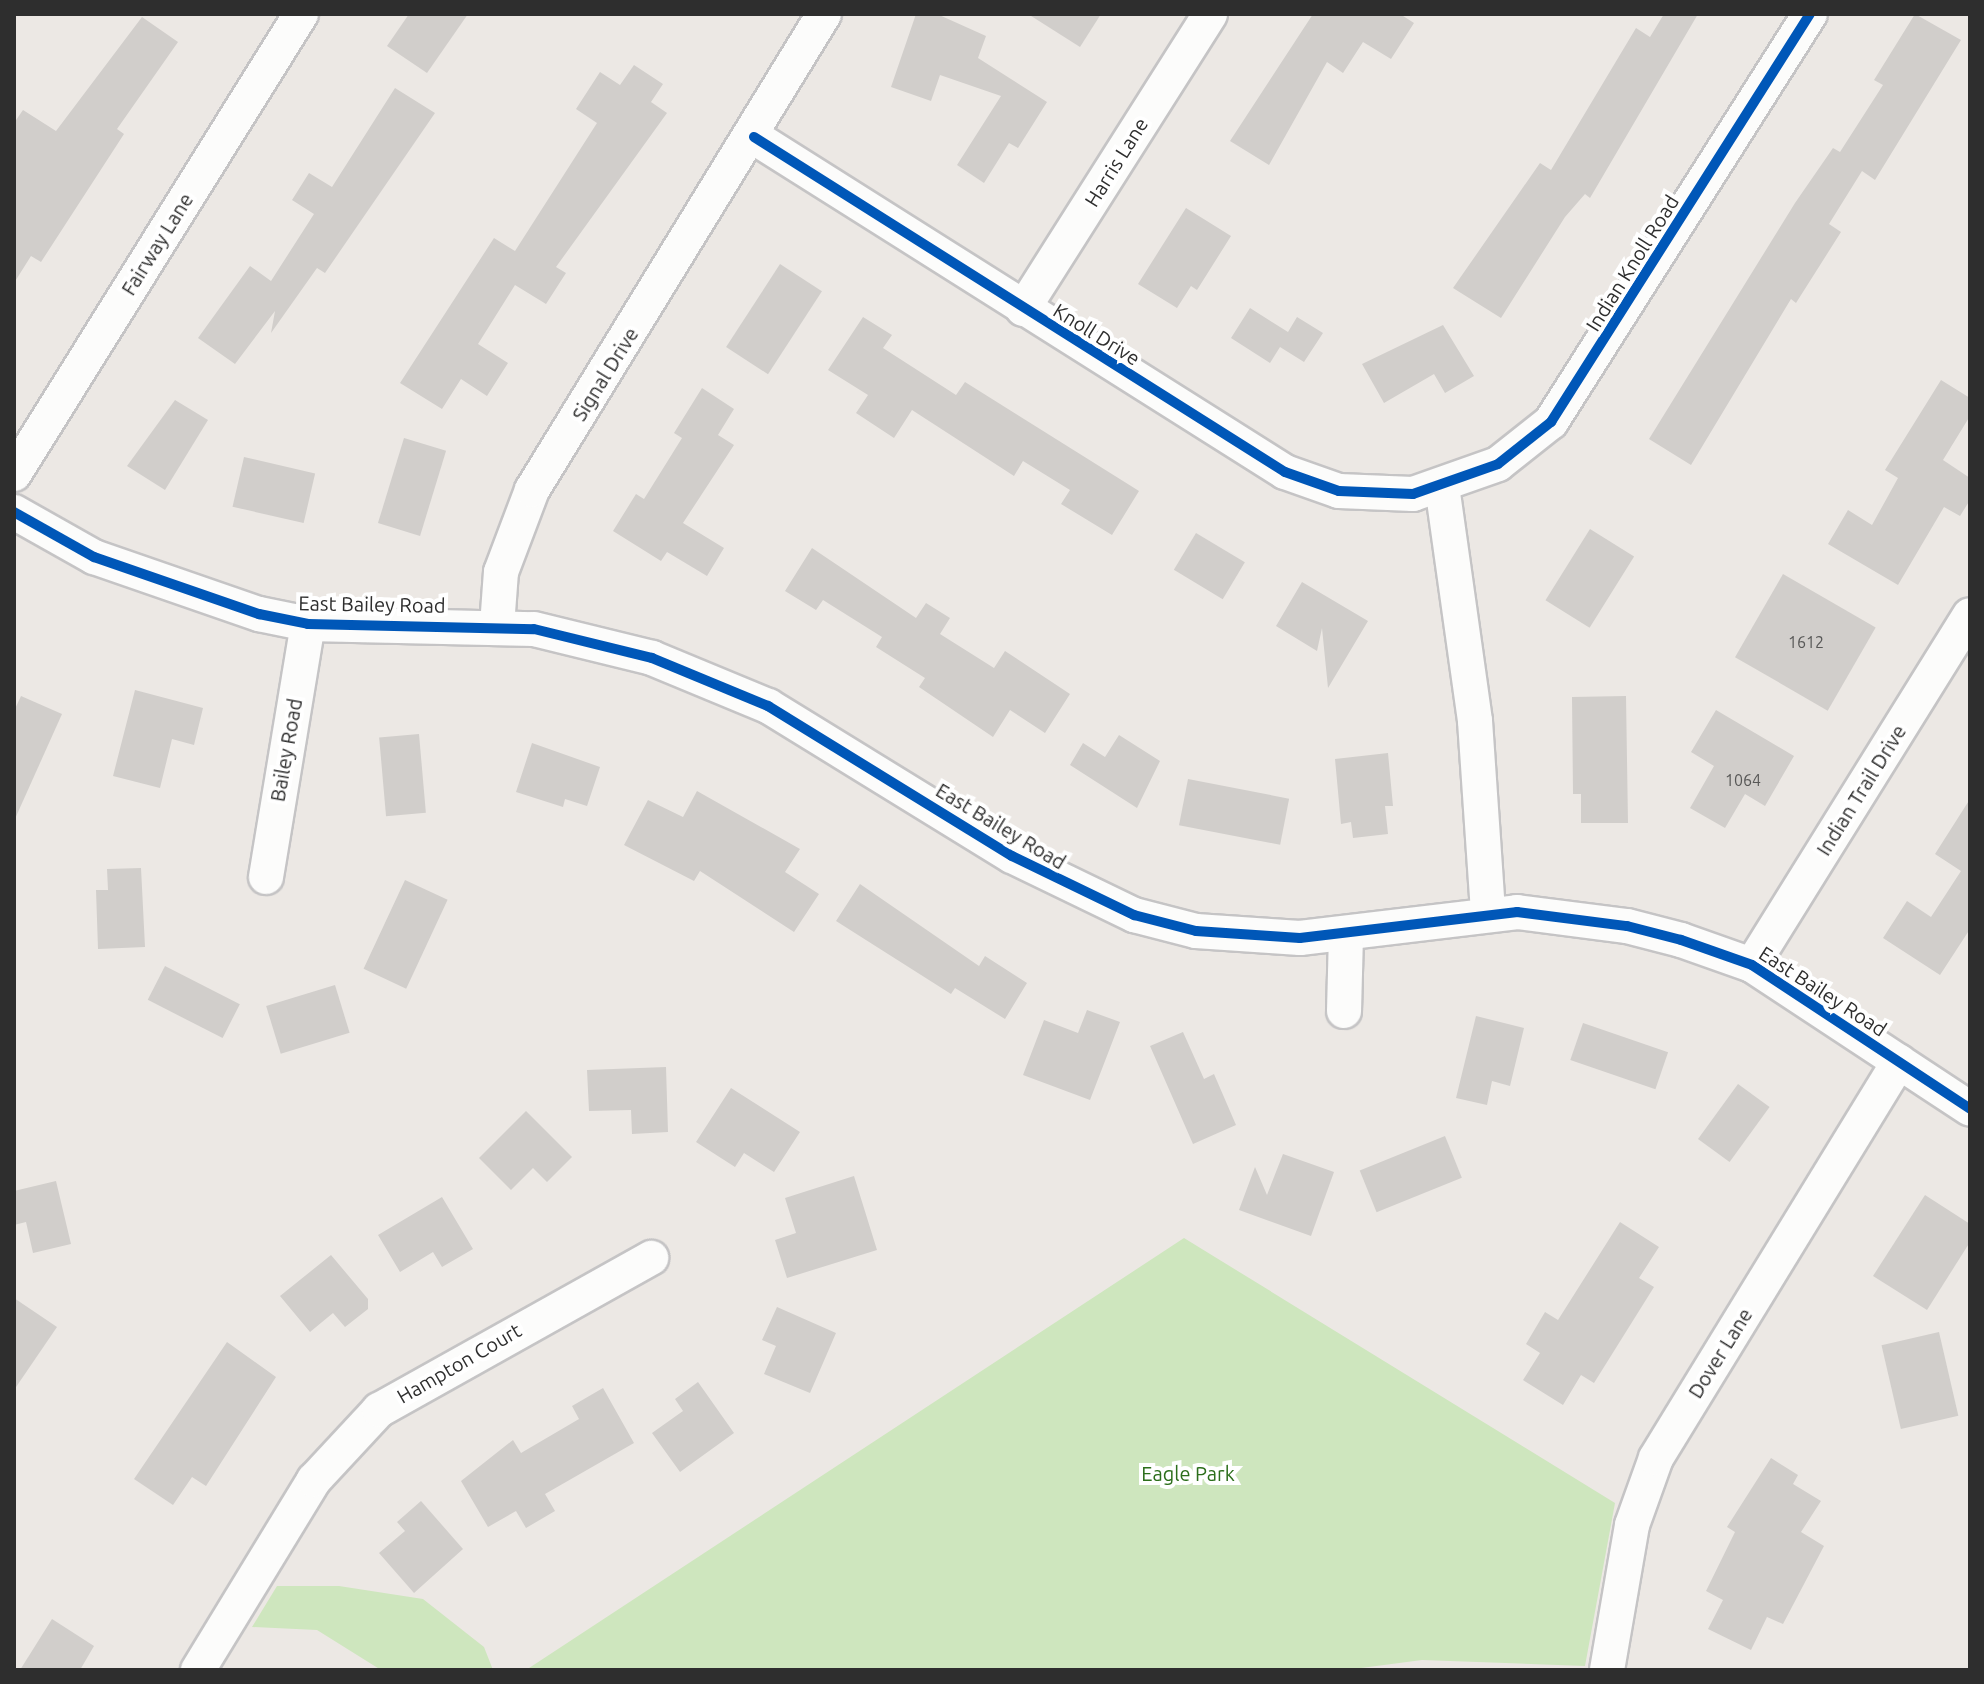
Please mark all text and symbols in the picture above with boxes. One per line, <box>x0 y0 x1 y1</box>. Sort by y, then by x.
street label: Harris Lane <box>1079 113 1153 211</box>
street label: Fairway Lane <box>116 189 198 299</box>
street label: Indian Knoll Road <box>1581 191 1683 335</box>
street label: Knoll Drive <box>1049 298 1145 370</box>
street label: Signal Drive <box>567 323 643 425</box>
street label: East Bailey Road <box>298 591 446 617</box>
house number: 1612 <box>1788 632 1824 652</box>
street label: Bailey Road <box>265 696 307 804</box>
street label: Indian Trail Drive <box>1811 720 1911 860</box>
house number: 1064 <box>1725 770 1761 790</box>
street label: East Bailey Road <box>932 778 1070 874</box>
street label: East Bailey Road <box>1755 941 1891 1041</box>
street label: Dover Lane <box>1683 1304 1757 1402</box>
street label: Hampton Court <box>393 1318 525 1408</box>
park label: Eagle Park <box>1141 1461 1235 1485</box>

